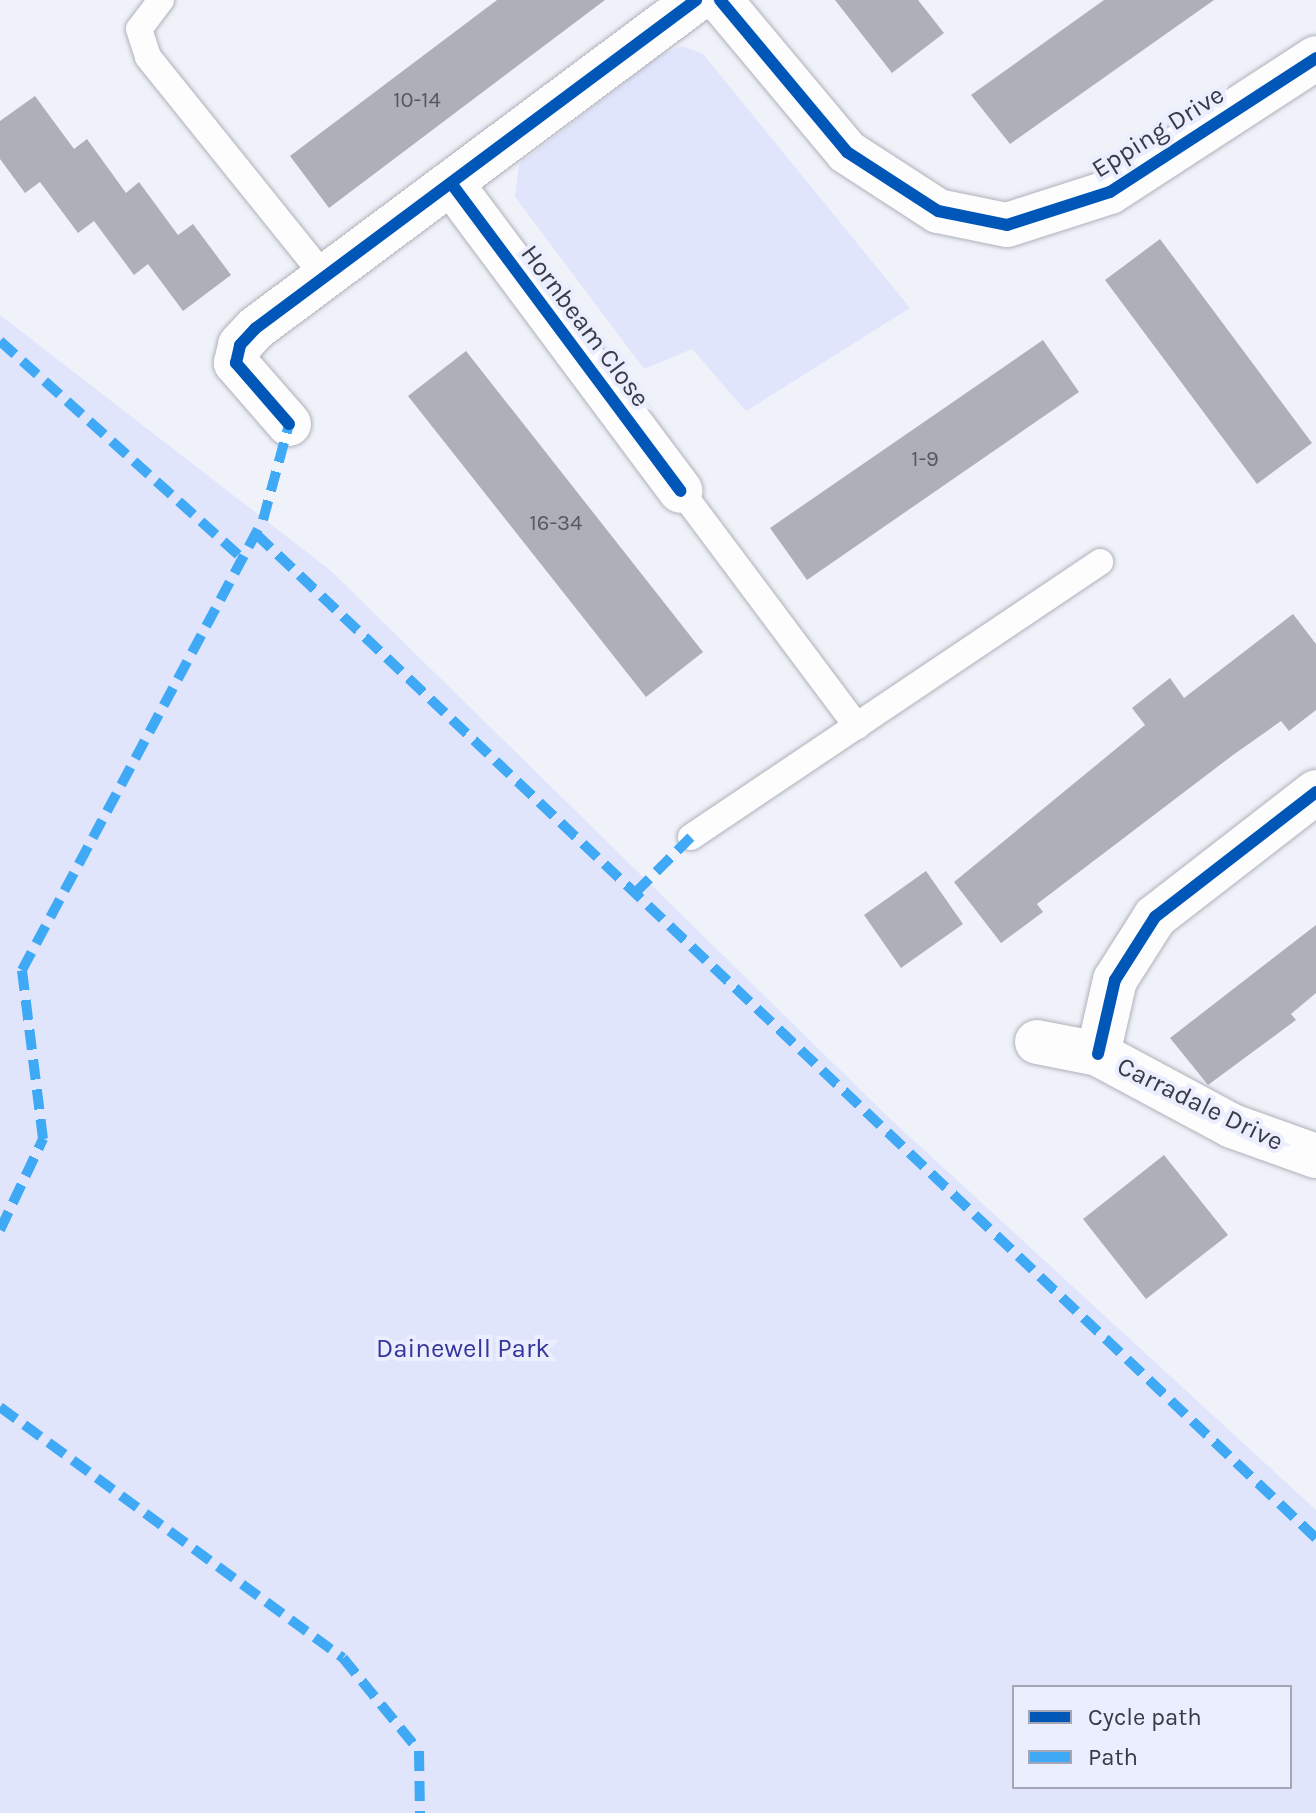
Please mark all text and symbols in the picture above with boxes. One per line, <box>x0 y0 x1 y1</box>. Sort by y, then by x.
street label: Epping Drive <box>1086 79 1230 185</box>
house number: 10-14 <box>393 88 441 114</box>
street label: Hornbeam Close <box>514 239 656 413</box>
house number: 1-9 <box>911 447 939 473</box>
house number: 16-34 <box>530 511 582 537</box>
street label: Carradale Drive <box>1112 1050 1288 1158</box>
park label: Dainewell Park <box>376 1333 550 1365</box>
legend <box>1012 1685 1292 1789</box>
text: Cycle path <box>1088 1703 1202 1731</box>
text: Path <box>1088 1743 1138 1771</box>

